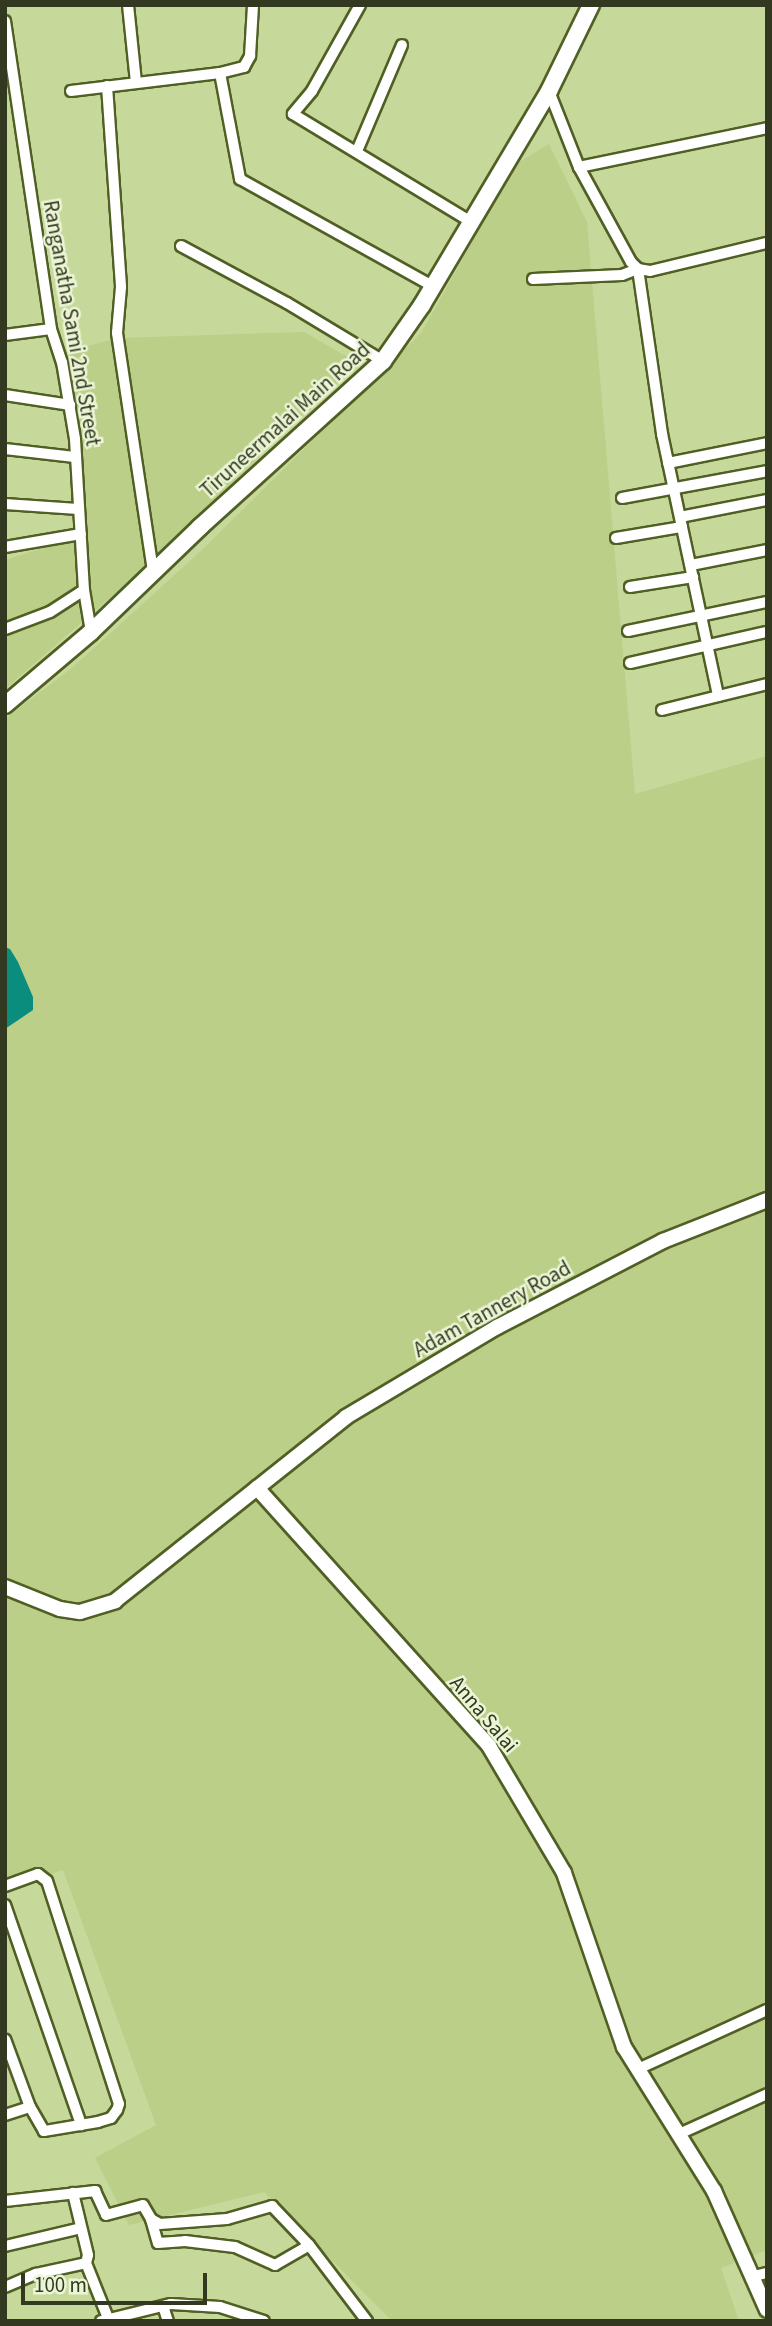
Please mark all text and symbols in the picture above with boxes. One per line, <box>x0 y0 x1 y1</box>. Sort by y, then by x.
street label: Ranganatha Sami 2nd Street <box>38 198 106 448</box>
street label: Tiruneermalai Main Road <box>195 337 375 503</box>
street label: Adam Tannery Road <box>409 1255 575 1363</box>
street label: Anna Salai <box>445 1671 523 1757</box>
scale bar <box>24 2260 210 2304</box>
text: 100 m <box>34 2270 87 2300</box>

